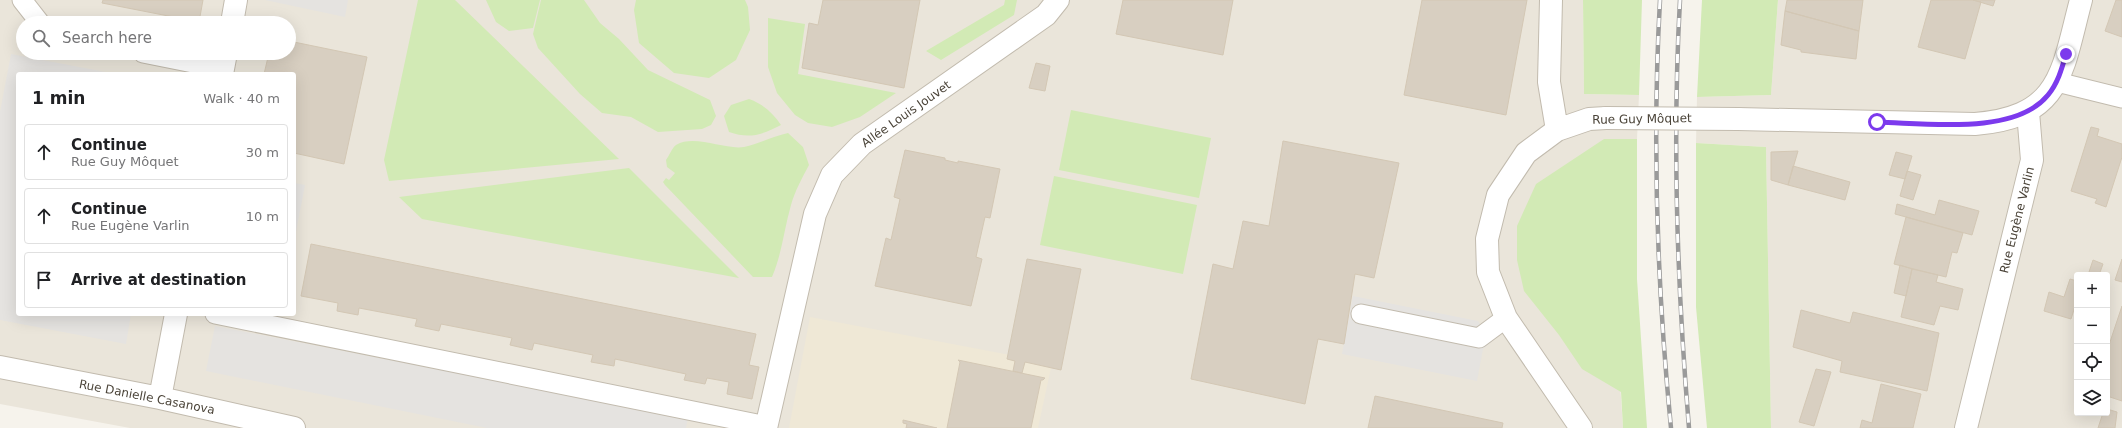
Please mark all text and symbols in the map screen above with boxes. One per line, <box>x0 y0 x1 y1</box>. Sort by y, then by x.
search box <box>16 16 296 60</box>
icon: search <box>30 27 52 49</box>
text: Search here <box>62 29 152 47</box>
route end <box>2057 45 2075 63</box>
street label: Allée Louis Jouvet <box>859 78 954 150</box>
text: 1 min <box>32 88 85 108</box>
text: Walk · 40 m <box>203 91 280 106</box>
street label: Rue Guy Môquet <box>1592 111 1692 127</box>
route start <box>1868 113 1886 131</box>
text: Continue <box>71 136 147 154</box>
icon: ahead <box>33 141 55 163</box>
text: 30 m <box>246 145 279 160</box>
text: Rue Guy Môquet <box>71 154 179 169</box>
street label: Rue Eugène Varlin <box>1997 165 2037 275</box>
text: Continue <box>71 200 147 218</box>
icon: ahead <box>33 205 55 227</box>
text: 10 m <box>246 209 279 224</box>
text: Rue Eugène Varlin <box>71 218 190 233</box>
icon: arrive <box>33 269 55 291</box>
text: Arrive at destination <box>71 271 246 289</box>
map controls <box>2074 272 2110 416</box>
button: + <box>2074 272 2110 308</box>
button: − <box>2074 308 2110 344</box>
button: locate <box>2074 344 2110 380</box>
street label: Rue Danielle Casanova <box>78 377 216 417</box>
button: layers <box>2074 380 2110 416</box>

